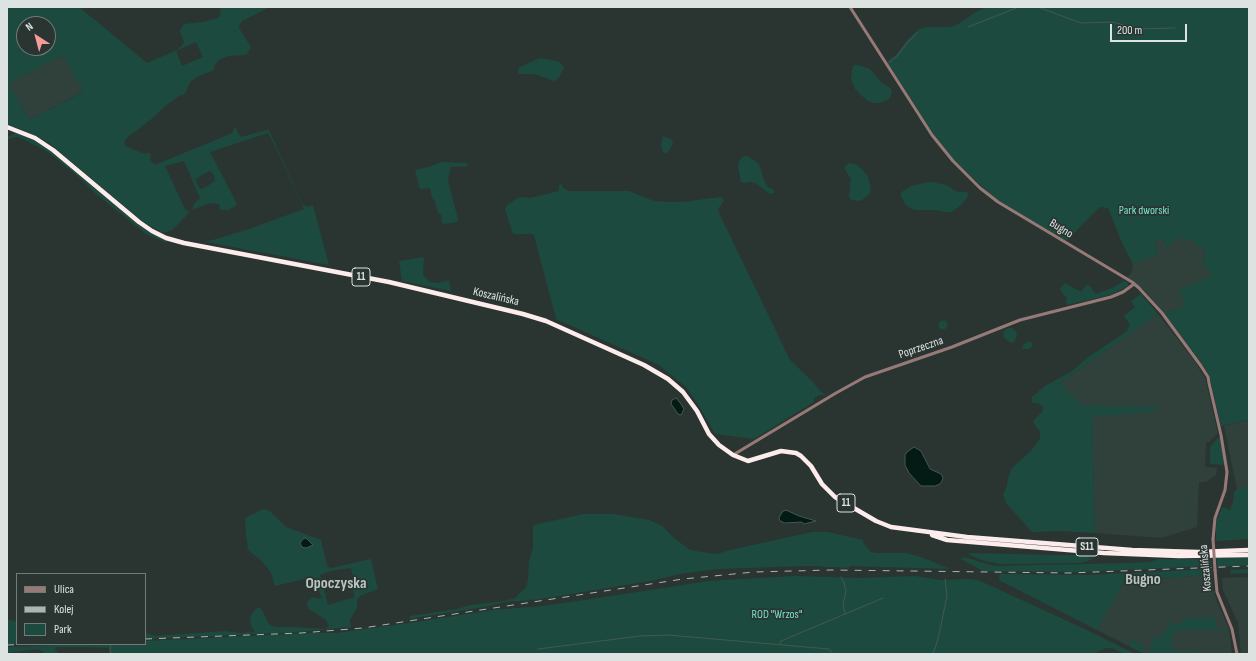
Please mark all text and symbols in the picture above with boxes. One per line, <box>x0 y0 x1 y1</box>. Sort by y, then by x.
north arrow <box>16 16 56 56</box>
scale bar <box>1112 16 1189 42</box>
text: N <box>23 20 35 34</box>
text: 200 m <box>1117 23 1142 38</box>
park label: Park dworski <box>1119 204 1169 218</box>
street label: Bugno <box>1046 216 1076 242</box>
road number: 11 <box>352 268 370 286</box>
street label: Koszalińska <box>472 285 520 309</box>
street label: Poprzeczna <box>897 334 945 362</box>
road number: 11 <box>837 494 855 512</box>
road number: S11 <box>1076 538 1098 556</box>
street label: Koszalińska <box>1197 544 1215 592</box>
district label: Bugno <box>1125 570 1161 590</box>
legend <box>16 573 146 645</box>
district label: Opoczyska <box>305 574 367 594</box>
text: Ulica <box>54 582 74 597</box>
text: Kolej <box>54 602 73 617</box>
park label: ROD "Wrzos" <box>752 608 802 622</box>
text: Park <box>54 622 72 637</box>

